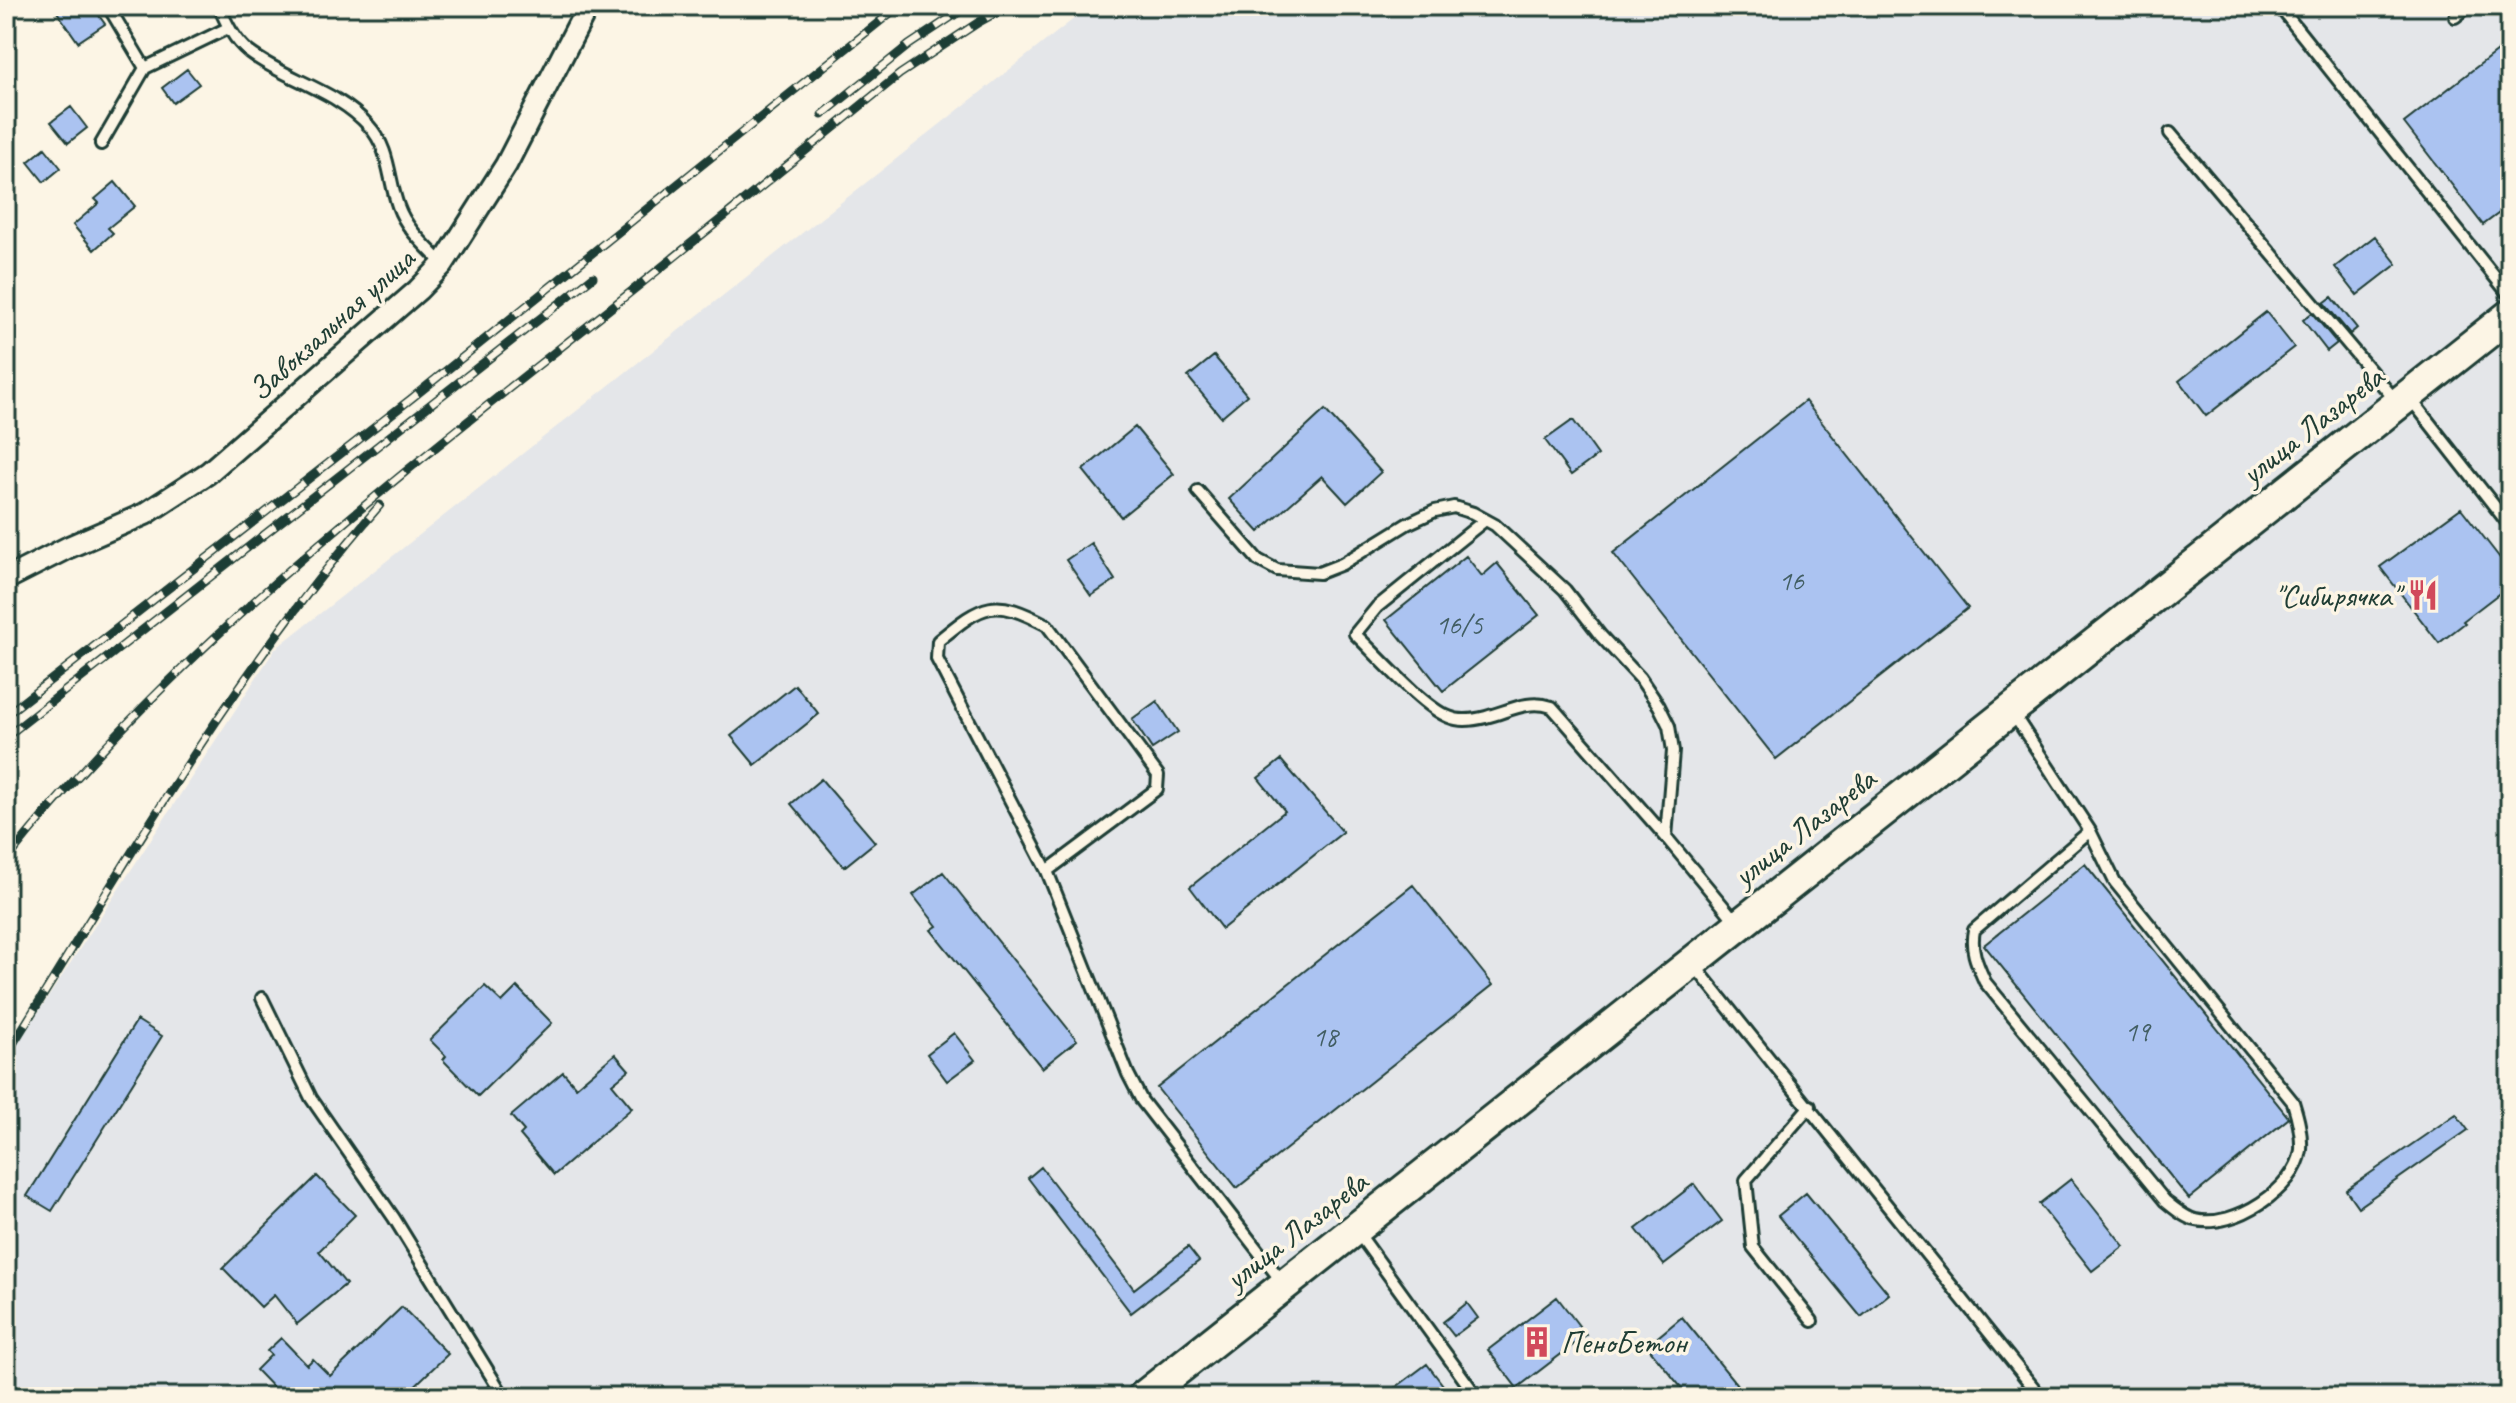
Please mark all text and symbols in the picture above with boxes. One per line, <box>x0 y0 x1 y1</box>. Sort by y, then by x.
street label: Завокзальная улица <box>240 237 425 410</box>
street label: улица Лазарева <box>2231 356 2394 495</box>
house number: 16 <box>1778 563 1805 598</box>
place label: "Сибирячка" <box>2274 575 2405 616</box>
restaurant icon: "Сибирячка" <box>2406 578 2440 612</box>
house number: 16/5 <box>1435 607 1484 642</box>
street label: улица Лазарева <box>1723 758 1886 897</box>
house number: 19 <box>2124 1014 2152 1049</box>
house number: 18 <box>1312 1019 1340 1054</box>
street label: улица Лазарева <box>1215 1161 1378 1300</box>
place label: ПеноБетон <box>1561 1322 1689 1363</box>
building icon: ПеноБетон <box>1520 1325 1554 1359</box>

